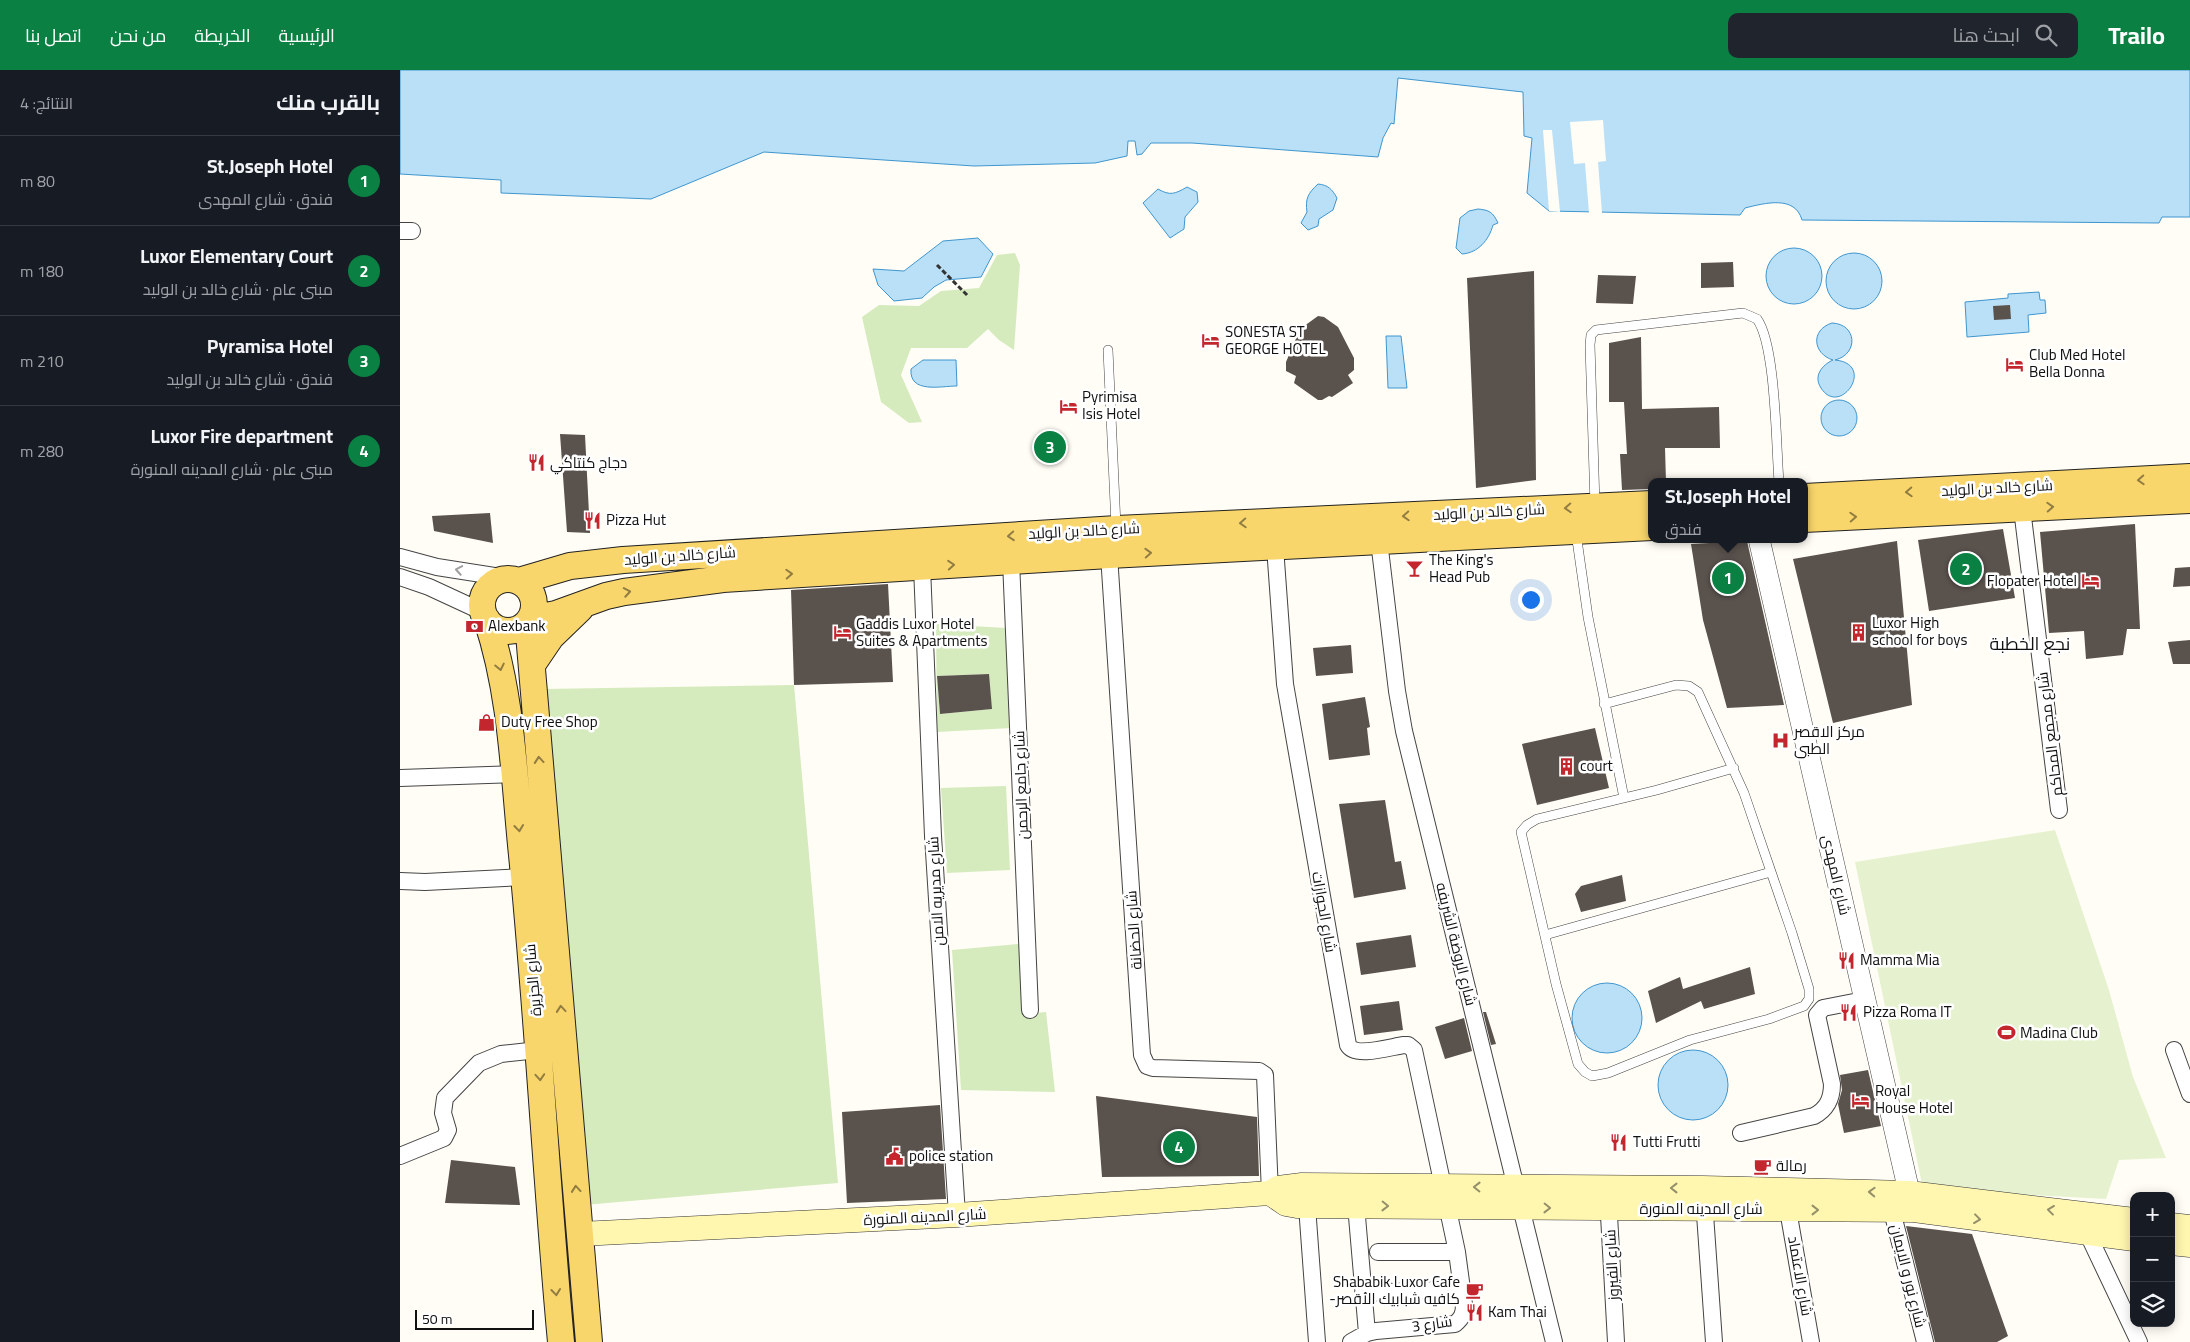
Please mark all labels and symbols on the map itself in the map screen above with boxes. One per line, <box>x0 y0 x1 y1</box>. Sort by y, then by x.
place label: SONESTA ST GEORGE HOTEL <box>1225 317 1326 363</box>
hotel icon: SONESTA ST GEORGE HOTEL <box>1201 331 1221 351</box>
place label: Club Med Hotel Bella Donna <box>2029 340 2125 386</box>
hotel icon: Club Med Hotel Bella Donna <box>2005 354 2025 374</box>
place label: Pyrimisa Isis Hotel <box>1082 382 1141 428</box>
hotel icon: Pyrimisa Isis Hotel <box>1058 396 1078 416</box>
pin: 3 <box>1034 428 1066 466</box>
place label: دجاج كنتاكي <box>550 448 627 477</box>
restaurant icon: دجاج كنتاكي <box>526 453 546 473</box>
street label: شارع خالد بن الوليد <box>1940 470 2054 505</box>
one-way arrow <box>2137 475 2145 486</box>
one-way arrow <box>1905 486 1913 497</box>
street label: شارع خالد بن الوليد <box>1432 494 1546 529</box>
one-way arrow <box>2046 502 2054 513</box>
one-way arrow <box>1564 503 1572 514</box>
place label: Pizza Hut <box>606 505 667 534</box>
restaurant icon: Pizza Hut <box>582 510 602 530</box>
one-way arrow <box>1402 510 1410 521</box>
one-way arrow <box>1850 512 1857 522</box>
street label: شارع خالد بن الوليد <box>1027 513 1141 548</box>
one-way arrow <box>1239 518 1247 529</box>
one-way arrow <box>1007 530 1015 541</box>
street label: شارع خالد بن الوليد <box>623 537 737 574</box>
place label: The King's Head Pub <box>1429 545 1494 591</box>
one-way arrow <box>1144 548 1152 558</box>
pin: 2 <box>1950 550 1982 588</box>
bar icon: The King's Head Pub <box>1405 559 1425 579</box>
pin: 1 <box>1712 559 1744 597</box>
one-way arrow <box>947 560 955 571</box>
one-way arrow <box>454 566 463 576</box>
place label: Flopater Hotel <box>1987 566 2077 595</box>
one-way arrow <box>785 569 793 580</box>
hotel icon: Flopater Hotel <box>2081 571 2101 591</box>
one-way arrow <box>623 587 632 597</box>
your location <box>1518 587 1544 613</box>
place label: Luxor High school for boys <box>1872 608 1967 654</box>
place label: Gaddis Luxor Hotel Suites & Apartments <box>856 609 987 655</box>
place label: Alexbank <box>488 611 545 640</box>
bank icon: Alexbank <box>464 616 484 636</box>
building icon: Luxor High school for boys <box>1848 622 1868 642</box>
hotel icon: Gaddis Luxor Hotel Suites & Apartments <box>832 623 852 643</box>
district label: نجع الخطبة <box>1990 627 2070 660</box>
one-way arrow <box>494 662 505 671</box>
street label: شارع مجمع المحاكم <box>2027 670 2072 798</box>
place label: Duty Free Shop <box>501 707 598 736</box>
shop icon: Duty Free Shop <box>477 712 497 732</box>
place label: مركز الاقصر الطبى <box>1793 717 1865 763</box>
street label: شارع جامع الرحمن <box>1004 730 1037 840</box>
hospital icon: مركز الاقصر الطبى <box>1770 731 1790 751</box>
place label: court <box>1580 751 1614 780</box>
one-way arrow <box>534 756 545 764</box>
building icon: court <box>1556 756 1576 776</box>
one-way arrow <box>513 824 524 832</box>
street label: شارع المهدى <box>1813 832 1860 918</box>
street label: شارع مديريه الامن <box>918 836 953 946</box>
street label: شارع الجوازات <box>1303 869 1346 955</box>
street label: شارع الروضة الشريفه <box>1427 879 1486 1009</box>
street label: شارع الحضانة <box>1116 889 1151 971</box>
street label: شارع الجزيرة <box>515 943 550 1017</box>
place label: Mamma Mia <box>1860 945 1940 974</box>
restaurant icon: Mamma Mia <box>1836 950 1856 970</box>
place label: Pizza Roma IT <box>1863 997 1952 1026</box>
restaurant icon: Pizza Roma IT <box>1839 1002 1859 1022</box>
one-way arrow <box>555 1005 566 1013</box>
place label: Madina Club <box>2020 1018 2098 1047</box>
sports icon: Madina Club <box>1996 1023 2016 1043</box>
one-way arrow <box>535 1073 546 1081</box>
place label: Royal House Hotel <box>1875 1076 1953 1122</box>
hotel icon: Royal House Hotel <box>1851 1090 1871 1110</box>
place label: Tutti Frutti <box>1633 1127 1701 1156</box>
pin: 4 <box>1163 1128 1195 1166</box>
restaurant icon: Tutti Frutti <box>1609 1132 1629 1152</box>
place label: police station <box>909 1141 993 1170</box>
public building icon: police station <box>885 1146 905 1166</box>
place label: رمالة <box>1776 1151 1807 1180</box>
cafe icon: رمالة <box>1752 1156 1772 1176</box>
one-way arrow <box>1472 1182 1480 1192</box>
one-way arrow <box>1670 1183 1678 1193</box>
one-way arrow <box>571 1185 582 1193</box>
one-way arrow <box>1867 1186 1875 1197</box>
street label: شارع المدينه المنورة <box>1639 1194 1763 1223</box>
street label: شارع المدينه المنورة <box>863 1199 987 1234</box>
one-way arrow <box>1381 1201 1389 1211</box>
one-way arrow <box>1544 1203 1551 1213</box>
one-way arrow <box>1811 1205 1819 1215</box>
one-way arrow <box>2046 1205 2054 1216</box>
one-way arrow <box>1973 1213 1981 1224</box>
street label: شارع نور و الايمان <box>1882 1221 1935 1331</box>
street label: شارع الفيروز <box>1595 1229 1628 1302</box>
street label: شارع الاعتماد <box>1779 1233 1822 1318</box>
place label: Shababik Luxor Cafe -كافيه شبابيك الأقصر <box>1329 1267 1460 1313</box>
cafe icon: Shababik Luxor Cafe -كافيه شبابيك الأقصر <box>1464 1281 1484 1301</box>
one-way arrow <box>550 1288 561 1296</box>
place label: Kam Thai <box>1488 1297 1547 1326</box>
restaurant icon: Kam Thai <box>1464 1302 1484 1322</box>
street label: شارع 3 <box>1410 1306 1454 1341</box>
scale bar <box>415 1307 534 1330</box>

